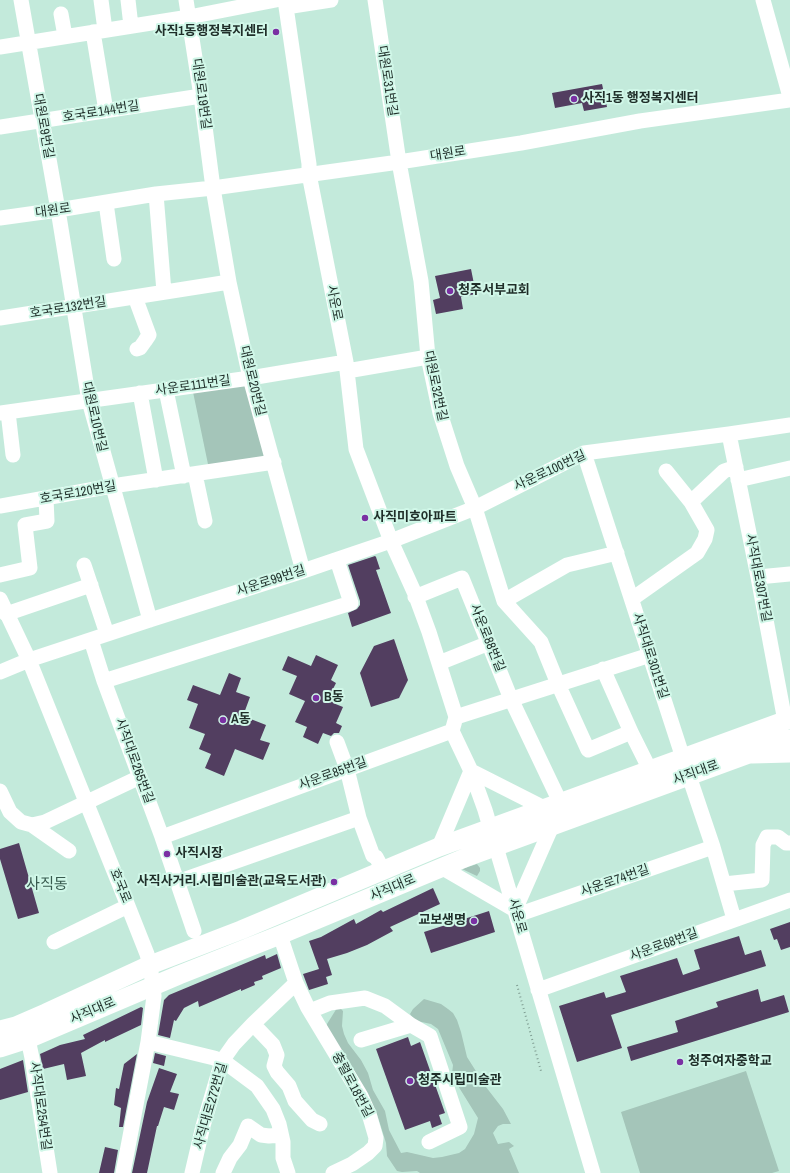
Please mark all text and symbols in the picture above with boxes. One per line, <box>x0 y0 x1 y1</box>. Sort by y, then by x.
place label: 사직1동행정복지센터 <box>154 24 268 40</box>
marker: 사직1동행정복지센터 <box>271 27 281 37</box>
street label: 대원로31번길 <box>374 44 400 118</box>
street label: 대원로19번길 <box>188 57 214 131</box>
place label: 사직1동 행정복지센터 <box>582 91 699 107</box>
street label: 대원로9번길 <box>30 92 56 160</box>
marker: 사직1동 행정복지센터 <box>569 94 579 104</box>
street label: 호국로144번길 <box>61 98 141 126</box>
street label: 대원로 <box>429 143 467 165</box>
street label: 대원로 <box>34 201 72 221</box>
place label: 청주서부교회 <box>458 283 530 299</box>
street label: 사운로 <box>323 284 345 322</box>
marker: 청주서부교회 <box>445 286 455 296</box>
street label: 호국로132번길 <box>28 294 108 322</box>
street label: 대원로20번길 <box>236 344 268 418</box>
street label: 대원로32번길 <box>420 349 450 423</box>
street label: 사운로111번길 <box>154 373 232 399</box>
street label: 대원로10번길 <box>78 380 110 454</box>
street label: 사운로100번길 <box>512 448 588 494</box>
street label: 호국로120번길 <box>38 479 118 507</box>
place label: 사직미호아파트 <box>373 510 457 526</box>
marker: 사직미호아파트 <box>360 513 370 523</box>
street label: 사직대로307번길 <box>742 533 774 623</box>
street label: 사운로99번길 <box>235 563 307 599</box>
street label: 사운로88번길 <box>466 602 508 674</box>
street label: 사직대로301번길 <box>629 611 671 701</box>
place label: B동 <box>324 690 344 706</box>
marker: B동 <box>311 693 321 703</box>
place label: A동 <box>231 712 251 728</box>
marker: A동 <box>218 715 228 725</box>
street label: 사직대로265번길 <box>111 716 157 806</box>
street label: 사운로85번길 <box>297 754 369 794</box>
street label: 사직대로 <box>671 757 721 789</box>
place label: 사직시장 <box>175 846 223 862</box>
marker: 사직시장 <box>162 849 172 859</box>
street label: 사운로74번길 <box>579 862 651 900</box>
street label: 호국로 <box>106 866 134 906</box>
street label: 사직대로 <box>368 871 418 905</box>
place label: 사직사거리.시립미술관(교육도서관) <box>137 874 326 890</box>
district label: 사직동 <box>26 876 68 894</box>
marker: 사직사거리.시립미술관(교육도서관) <box>329 877 339 887</box>
street label: 사운로 <box>505 897 529 935</box>
place label: 교보생명 <box>418 913 466 929</box>
marker: 교보생명 <box>469 916 479 926</box>
street label: 사운로68번길 <box>628 925 700 965</box>
street label: 사직대로 <box>68 994 118 1028</box>
street label: 충렬로18번길 <box>328 1050 376 1120</box>
place label: 청주여자중학교 <box>688 1054 772 1070</box>
marker: 청주여자중학교 <box>675 1057 685 1067</box>
street label: 사직대로254번길 <box>26 1061 54 1151</box>
street label: 사직대로272번길 <box>191 1061 231 1151</box>
place label: 청주시립미술관 <box>418 1073 502 1089</box>
marker: 청주시립미술관 <box>405 1076 415 1086</box>

